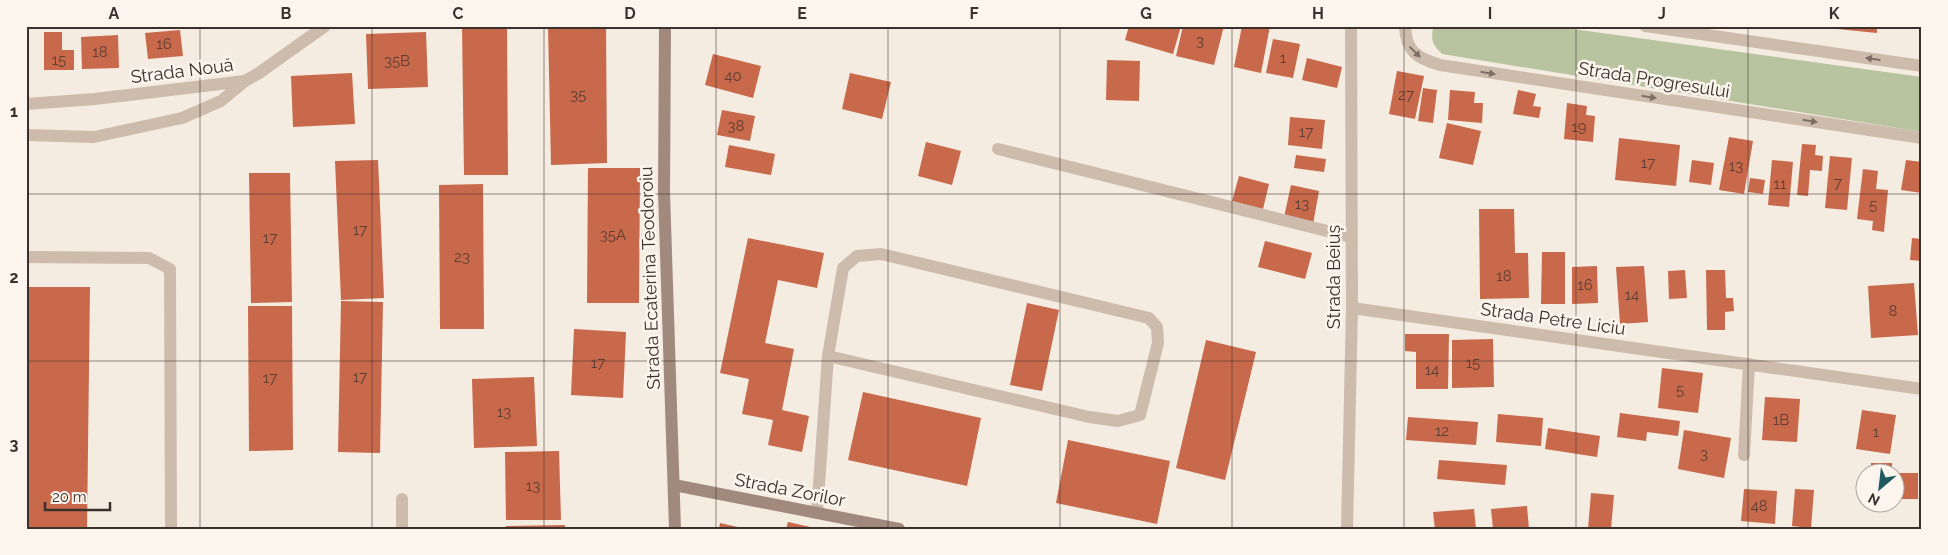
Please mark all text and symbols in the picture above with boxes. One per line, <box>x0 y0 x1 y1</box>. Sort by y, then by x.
text: A <box>109 4 120 23</box>
text: B <box>281 4 292 23</box>
text: C <box>453 4 464 23</box>
text: D <box>624 4 636 23</box>
text: E <box>797 4 807 23</box>
text: F <box>969 4 979 23</box>
text: G <box>1140 4 1152 23</box>
text: H <box>1312 4 1324 23</box>
text: I <box>1488 4 1492 23</box>
text: J <box>1658 4 1666 23</box>
text: K <box>1829 4 1840 23</box>
house number: 3 <box>1196 32 1204 50</box>
house number: 16 <box>156 35 172 53</box>
house number: 18 <box>92 43 108 61</box>
one-way arrow <box>1409 46 1421 58</box>
house number: 1 <box>1280 49 1287 67</box>
house number: 15 <box>52 51 66 69</box>
house number: 35B <box>384 52 410 70</box>
street label: Strada Nouă <box>129 54 235 87</box>
one-way arrow <box>1865 55 1881 63</box>
street label: Strada Progresului <box>1577 57 1731 102</box>
house number: 40 <box>724 67 742 85</box>
one-way arrow <box>1481 69 1497 77</box>
house number: 35 <box>570 86 586 104</box>
house number: 27 <box>1398 86 1414 104</box>
one-way arrow <box>1641 93 1657 101</box>
text: 1 <box>10 102 18 121</box>
house number: 38 <box>728 117 745 135</box>
one-way arrow <box>1802 117 1818 125</box>
house number: 19 <box>1571 118 1587 136</box>
house number: 17 <box>1299 123 1313 141</box>
house number: 17 <box>1641 154 1655 172</box>
house number: 13 <box>1729 157 1743 175</box>
street label: Strada Ecaterina Teodoroiu <box>635 166 664 390</box>
house number: 7 <box>1834 174 1842 192</box>
house number: 11 <box>1774 175 1787 193</box>
house number: 13 <box>1295 195 1309 213</box>
house number: 5 <box>1869 196 1877 214</box>
house number: 17 <box>353 221 367 239</box>
street label: Strada Beiuș <box>1323 225 1344 329</box>
house number: 35A <box>600 226 626 244</box>
house number: 17 <box>263 229 277 247</box>
house number: 23 <box>454 248 470 266</box>
house number: 18 <box>1496 267 1512 285</box>
text: 2 <box>9 268 19 287</box>
house number: 16 <box>1577 276 1593 294</box>
house number: 14 <box>1625 286 1639 304</box>
street label: Strada Petre Liciu <box>1479 298 1627 339</box>
house number: 8 <box>1889 302 1898 320</box>
house number: 17 <box>591 354 605 372</box>
house number: 15 <box>1466 354 1480 372</box>
house number: 14 <box>1425 361 1439 379</box>
house number: 17 <box>353 368 367 386</box>
house number: 17 <box>263 369 277 387</box>
house number: 5 <box>1676 381 1684 399</box>
house number: 13 <box>497 403 511 421</box>
house number: 1B <box>1773 411 1789 429</box>
house number: 12 <box>1435 422 1449 440</box>
house number: 1 <box>1873 423 1880 441</box>
text: 3 <box>10 435 19 454</box>
house number: 3 <box>1700 445 1708 463</box>
north arrow <box>1856 462 1906 512</box>
street label: Strada Zorilor <box>733 468 848 511</box>
house number: 13 <box>526 477 540 495</box>
scale bar <box>45 480 110 512</box>
text: 20 m <box>52 488 87 506</box>
text: N <box>1865 490 1882 509</box>
house number: 48 <box>1750 497 1768 515</box>

